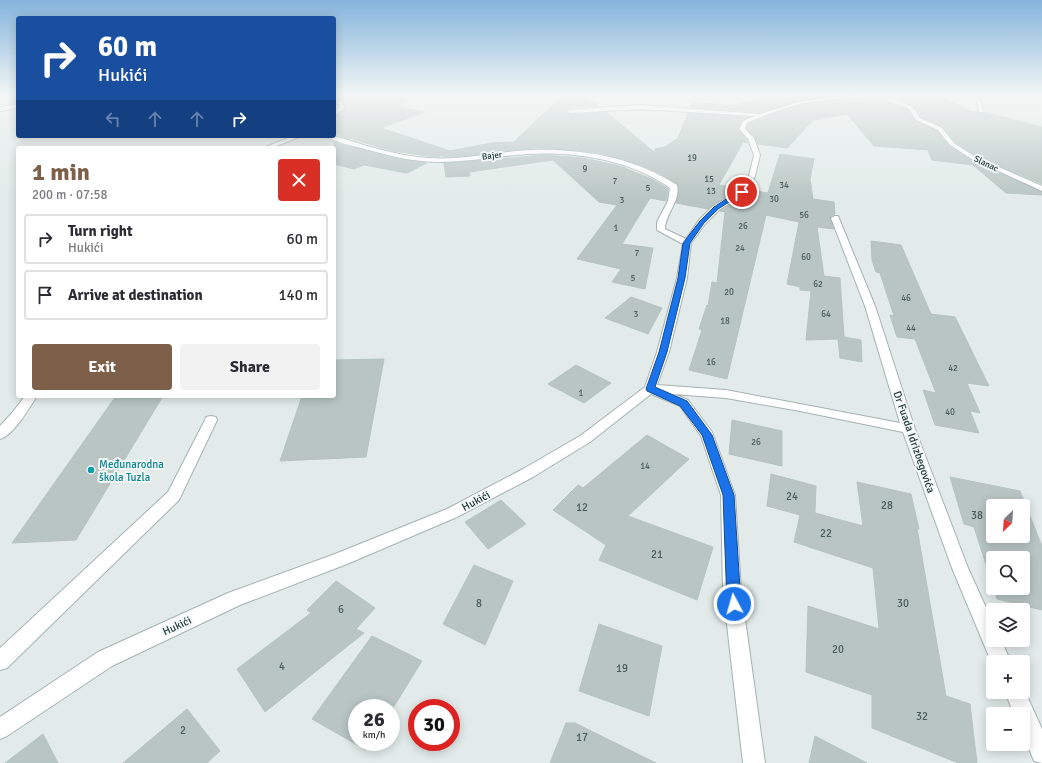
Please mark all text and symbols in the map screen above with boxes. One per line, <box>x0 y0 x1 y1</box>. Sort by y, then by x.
text: 60 m <box>98 30 157 64</box>
icon: right <box>32 32 84 84</box>
text: Hukići <box>98 64 147 86</box>
icon: left <box>102 108 124 130</box>
icon: ahead <box>144 108 166 130</box>
icon: ahead <box>186 108 208 130</box>
icon: right <box>228 108 250 130</box>
street label: Bajer <box>481 149 503 163</box>
house number: 19 <box>687 153 697 164</box>
street label: Slanac <box>972 153 1000 175</box>
text: 1 min <box>32 157 90 187</box>
button: close <box>278 159 320 201</box>
house number: 9 <box>583 164 588 175</box>
house number: 15 <box>704 174 714 185</box>
pin <box>725 175 759 209</box>
house number: 7 <box>613 176 618 187</box>
house number: 34 <box>779 180 789 191</box>
icon: arrive <box>731 181 753 203</box>
house number: 5 <box>646 183 651 194</box>
house number: 13 <box>706 186 716 197</box>
text: 200 m · 07:58 <box>32 187 108 203</box>
house number: 30 <box>769 194 779 205</box>
house number: 3 <box>620 195 625 206</box>
house number: 56 <box>799 210 809 221</box>
house number: 26 <box>738 221 748 232</box>
text: Turn right <box>68 222 133 240</box>
house number: 1 <box>614 223 619 234</box>
icon: right <box>34 228 56 250</box>
text: 60 m <box>287 230 318 248</box>
text: Hukići <box>68 240 104 256</box>
house number: 24 <box>735 243 745 254</box>
house number: 7 <box>635 248 640 259</box>
house number: 60 <box>801 252 811 263</box>
house number: 5 <box>631 273 636 284</box>
house number: 62 <box>813 279 823 290</box>
icon: arrive <box>34 284 56 306</box>
text: Arrive at destination <box>68 286 203 304</box>
text: 140 m <box>278 286 318 304</box>
house number: 20 <box>724 287 734 298</box>
house number: 46 <box>901 293 911 304</box>
house number: 3 <box>634 309 639 320</box>
house number: 64 <box>821 309 831 320</box>
house number: 18 <box>720 316 730 327</box>
house number: 44 <box>906 323 916 334</box>
button: Exit <box>32 344 172 390</box>
button: Share <box>180 344 320 390</box>
house number: 16 <box>706 357 716 368</box>
house number: 42 <box>948 363 958 374</box>
house number: 1 <box>579 388 584 399</box>
street label: Dr Fuada Idrizbegovića <box>890 389 938 495</box>
house number: 40 <box>945 407 955 418</box>
house number: 26 <box>751 437 761 448</box>
place label: Međunarodna škola Tuzla <box>99 458 164 484</box>
house number: 14 <box>640 461 650 472</box>
marker: Međunarodna škola Tuzla <box>86 465 96 475</box>
street label: Hukići <box>460 488 492 514</box>
house number: 24 <box>786 490 798 503</box>
house number: 28 <box>881 499 893 512</box>
north arrow <box>986 499 1030 543</box>
map controls <box>986 499 1030 751</box>
house number: 12 <box>576 501 588 514</box>
house number: 38 <box>971 509 983 522</box>
house number: 22 <box>820 527 832 540</box>
house number: 21 <box>651 548 663 561</box>
button: search <box>986 551 1030 595</box>
position arrow <box>713 583 755 625</box>
house number: 8 <box>476 597 482 610</box>
house number: 30 <box>897 597 909 610</box>
house number: 6 <box>338 603 344 616</box>
button: layers <box>986 603 1030 647</box>
street label: Hukići <box>161 614 193 638</box>
house number: 20 <box>832 643 844 656</box>
button: + <box>986 655 1030 699</box>
house number: 4 <box>279 660 285 673</box>
house number: 19 <box>616 662 628 675</box>
speed limit sign: 30 <box>408 699 460 751</box>
text: 26 <box>363 707 385 732</box>
button: − <box>986 707 1030 751</box>
house number: 32 <box>916 710 928 723</box>
house number: 2 <box>180 724 186 737</box>
text: km/h <box>363 729 385 741</box>
house number: 17 <box>576 731 588 744</box>

